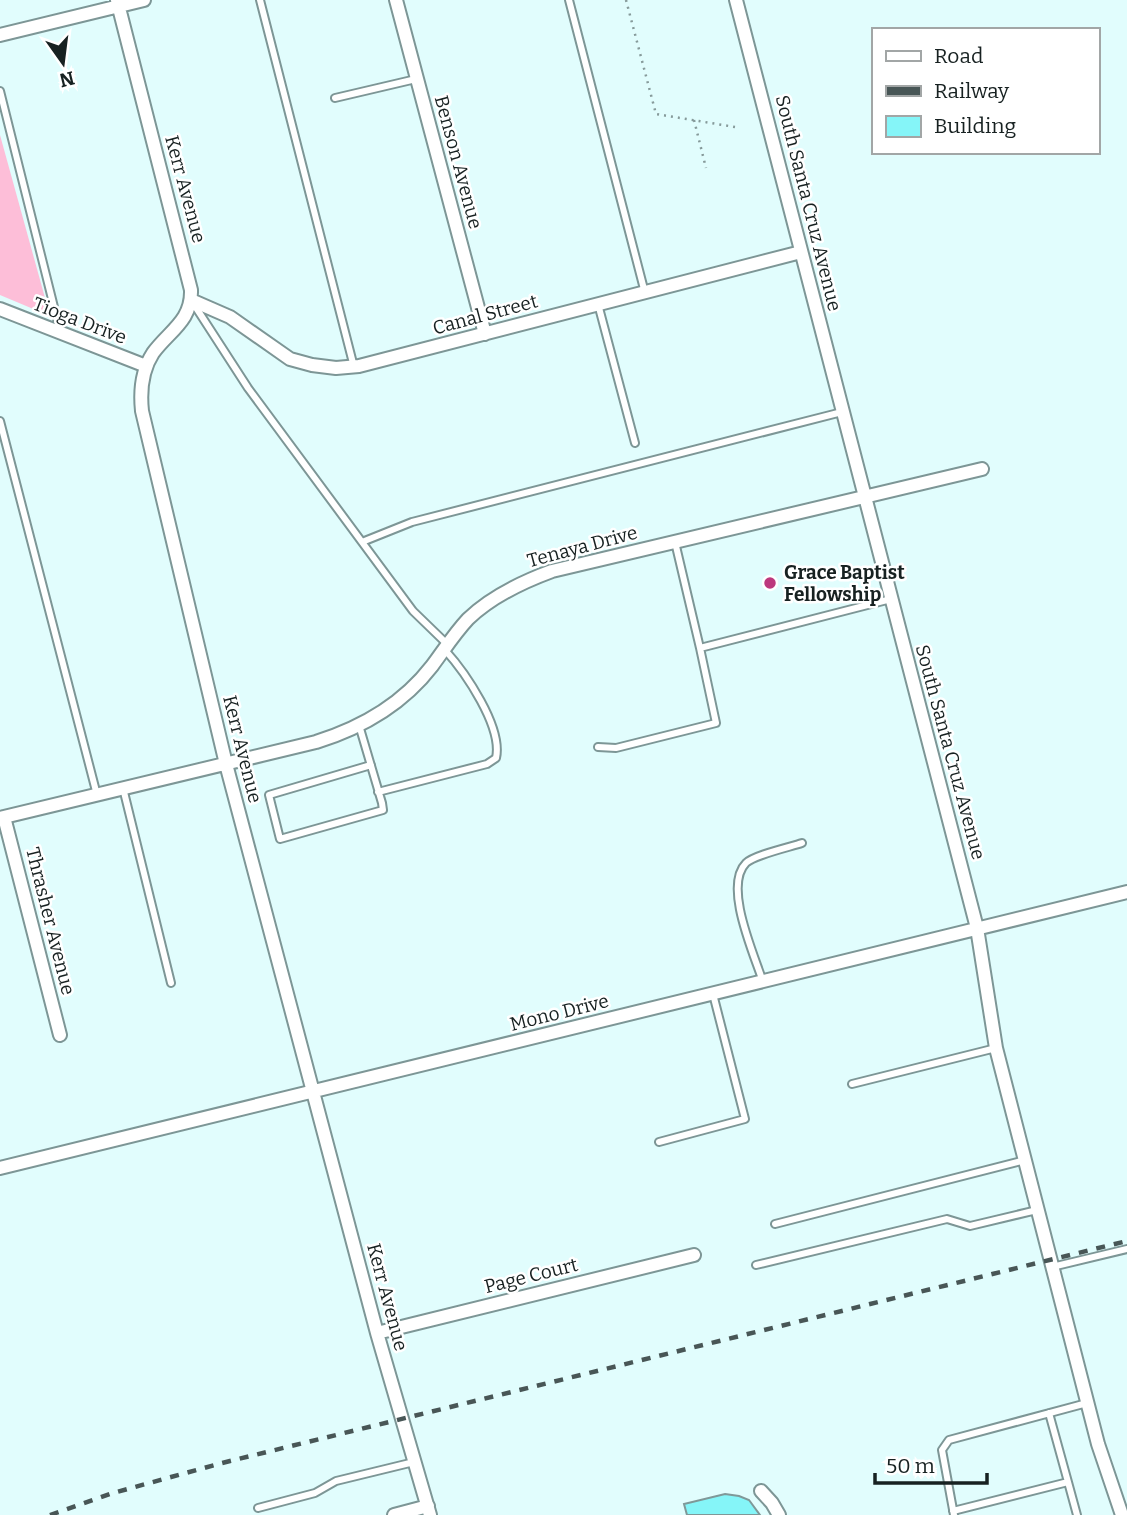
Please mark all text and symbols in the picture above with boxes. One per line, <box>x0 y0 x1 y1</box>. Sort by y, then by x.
north arrow <box>28 28 98 98</box>
legend <box>872 28 1099 154</box>
text: Road <box>934 43 983 69</box>
text: N <box>57 66 77 92</box>
text: Railway <box>934 78 1010 104</box>
street label: Benson Avenue <box>430 93 487 231</box>
street label: South Santa Cruz Avenue <box>771 93 846 313</box>
text: Building <box>934 113 1017 139</box>
street label: Kerr Avenue <box>160 133 211 245</box>
street label: Canal Street <box>430 289 540 340</box>
street label: Tioga Drive <box>30 292 130 349</box>
street label: Tenaya Drive <box>525 521 640 572</box>
place label: Grace Baptist Fellowship <box>784 561 905 606</box>
marker: Grace Baptist Fellowship <box>762 575 778 591</box>
street label: South Santa Cruz Avenue <box>911 642 990 862</box>
street label: Kerr Avenue <box>218 693 267 805</box>
street label: Thrasher Avenue <box>21 845 80 997</box>
street label: Mono Drive <box>507 989 611 1036</box>
street label: Kerr Avenue <box>362 1241 413 1353</box>
street label: Page Court <box>482 1253 580 1298</box>
scale bar <box>875 1442 987 1486</box>
text: 50 m <box>886 1453 935 1479</box>

